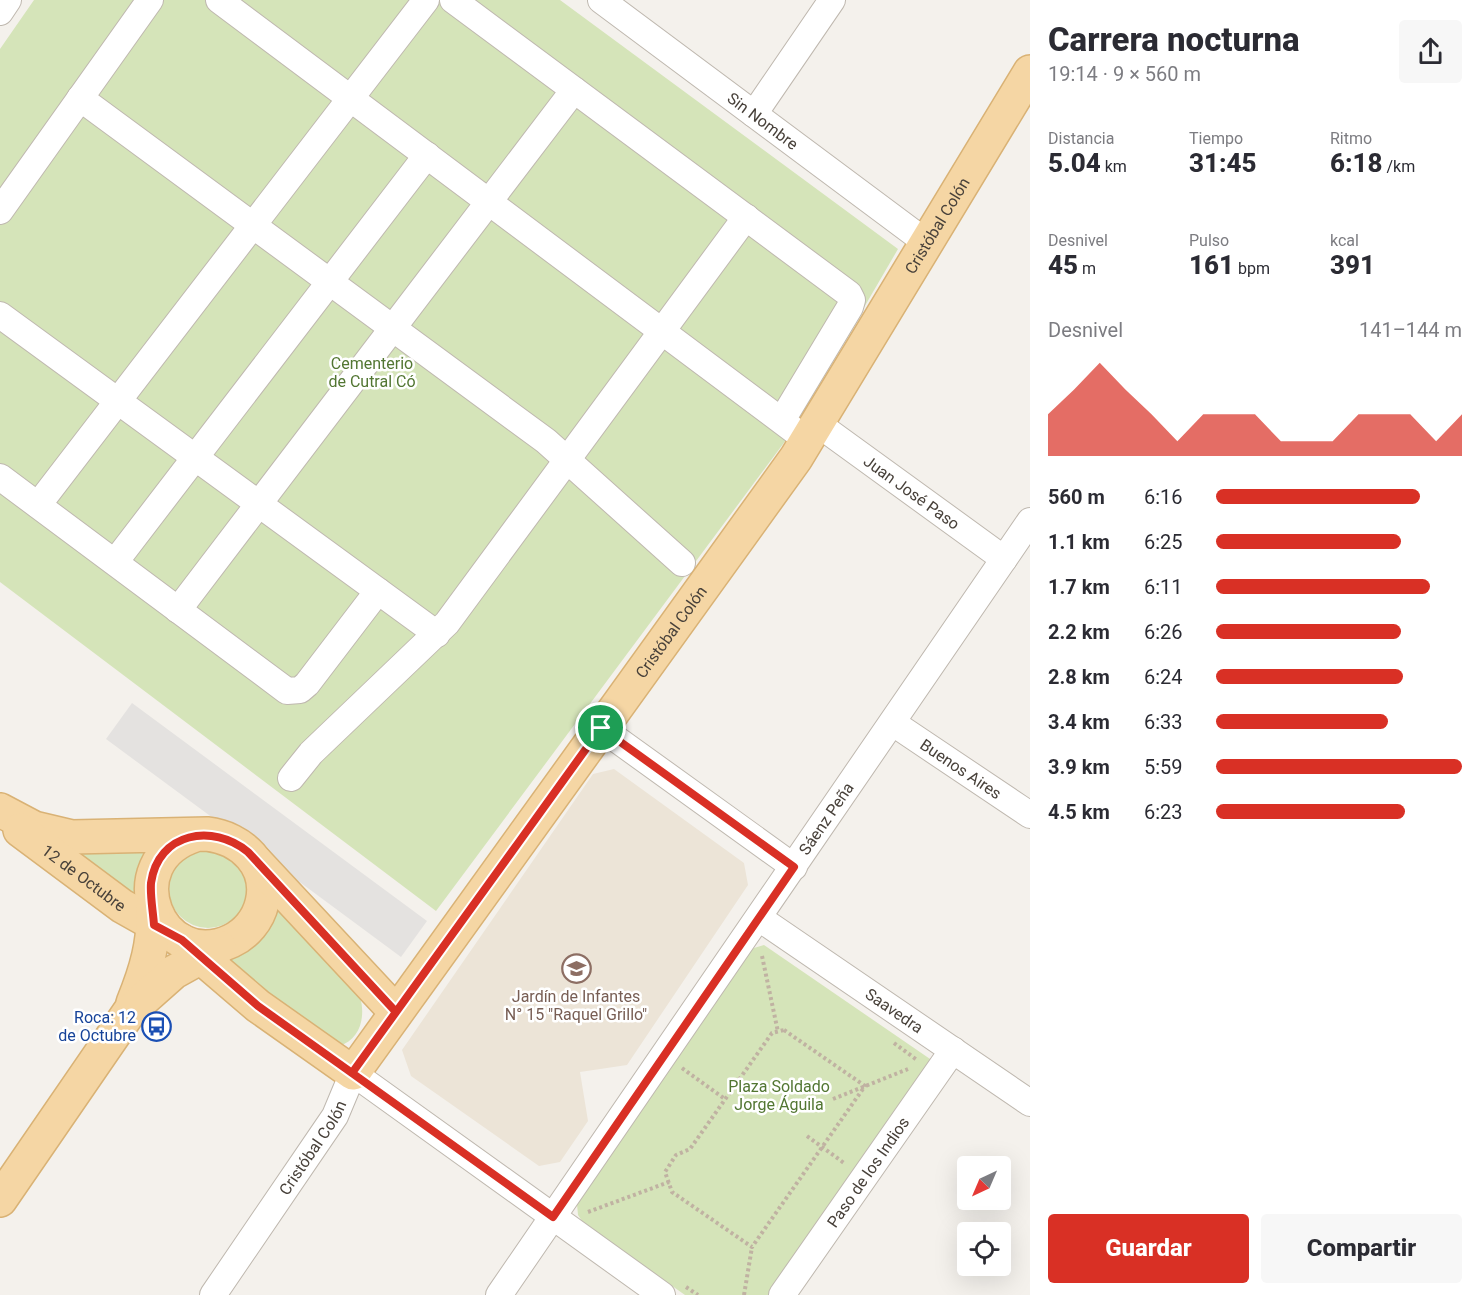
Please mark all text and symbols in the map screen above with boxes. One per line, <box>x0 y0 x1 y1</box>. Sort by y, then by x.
text: Carrera nocturna <box>1048 20 1300 59</box>
button: share <box>1399 20 1462 83</box>
text: 19:14 · 9 × 560 m <box>1048 62 1201 86</box>
street label: Sin Nombre <box>723 89 802 154</box>
text: Distancia <box>1048 129 1114 148</box>
text: Tiempo <box>1189 129 1243 148</box>
text: Ritmo <box>1330 129 1372 148</box>
text: 5.04 <box>1048 148 1101 178</box>
text: 31:45 <box>1189 148 1257 178</box>
text: 6:18 <box>1330 148 1383 178</box>
text: km <box>1101 157 1127 176</box>
text: /km <box>1383 157 1415 176</box>
street label: Cristóbal Colón <box>901 174 974 277</box>
text: Desnivel <box>1048 231 1108 250</box>
text: Pulso <box>1189 231 1229 250</box>
text: kcal <box>1330 231 1359 250</box>
text: 45 <box>1048 250 1078 280</box>
text: 161 <box>1189 250 1234 280</box>
text: 391 <box>1330 250 1375 280</box>
text: m <box>1078 259 1096 278</box>
text: bpm <box>1234 259 1270 278</box>
text: Desnivel <box>1048 318 1123 342</box>
text: 141–144 m <box>1359 318 1462 342</box>
park label: Cementerio de Cutral Có <box>328 354 416 391</box>
street label: Juan José Paso <box>860 451 963 534</box>
text: 560 m <box>1048 485 1105 509</box>
text: 6:16 <box>1144 485 1183 509</box>
text: 1.1 km <box>1048 530 1110 554</box>
text: 6:25 <box>1144 530 1183 554</box>
text: 1.7 km <box>1048 575 1110 599</box>
text: 6:11 <box>1144 575 1183 599</box>
street label: Cristóbal Colón <box>632 582 711 682</box>
text: 2.2 km <box>1048 620 1110 644</box>
text: 6:26 <box>1144 620 1183 644</box>
text: 2.8 km <box>1048 665 1110 689</box>
text: 6:24 <box>1144 665 1183 689</box>
pin <box>575 702 626 753</box>
text: 3.4 km <box>1048 710 1110 734</box>
text: 6:33 <box>1144 710 1183 734</box>
icon: arrive <box>584 711 617 744</box>
street label: Buenos Aires <box>917 735 1005 803</box>
text: 3.9 km <box>1048 755 1110 779</box>
text: 5:59 <box>1144 755 1183 779</box>
street label: Sáenz Peña <box>795 779 858 858</box>
text: 4.5 km <box>1048 800 1110 824</box>
text: 6:23 <box>1144 800 1183 824</box>
street label: 12 de Octubre <box>38 841 129 916</box>
school or university icon: Jardín de Infantes N° 15 "Raquel Grillo" <box>560 952 592 984</box>
street label: Saavedra <box>862 984 927 1037</box>
place label: Jardín de Infantes N° 15 "Raquel Grillo" <box>505 987 647 1024</box>
place label: Roca: 12 de Octubre <box>58 1008 136 1045</box>
bus stop icon: Roca: 12 de Octubre <box>141 1010 173 1042</box>
park label: Plaza Soldado Jorge Águila <box>728 1077 830 1114</box>
street label: Cristóbal Colón <box>275 1098 350 1199</box>
street label: Paso de los Indios <box>823 1113 913 1231</box>
north arrow <box>957 1156 1011 1210</box>
map controls <box>957 1156 1011 1276</box>
button: Guardar <box>1048 1214 1249 1283</box>
button: Compartir <box>1261 1214 1462 1283</box>
button: locate <box>957 1222 1011 1276</box>

